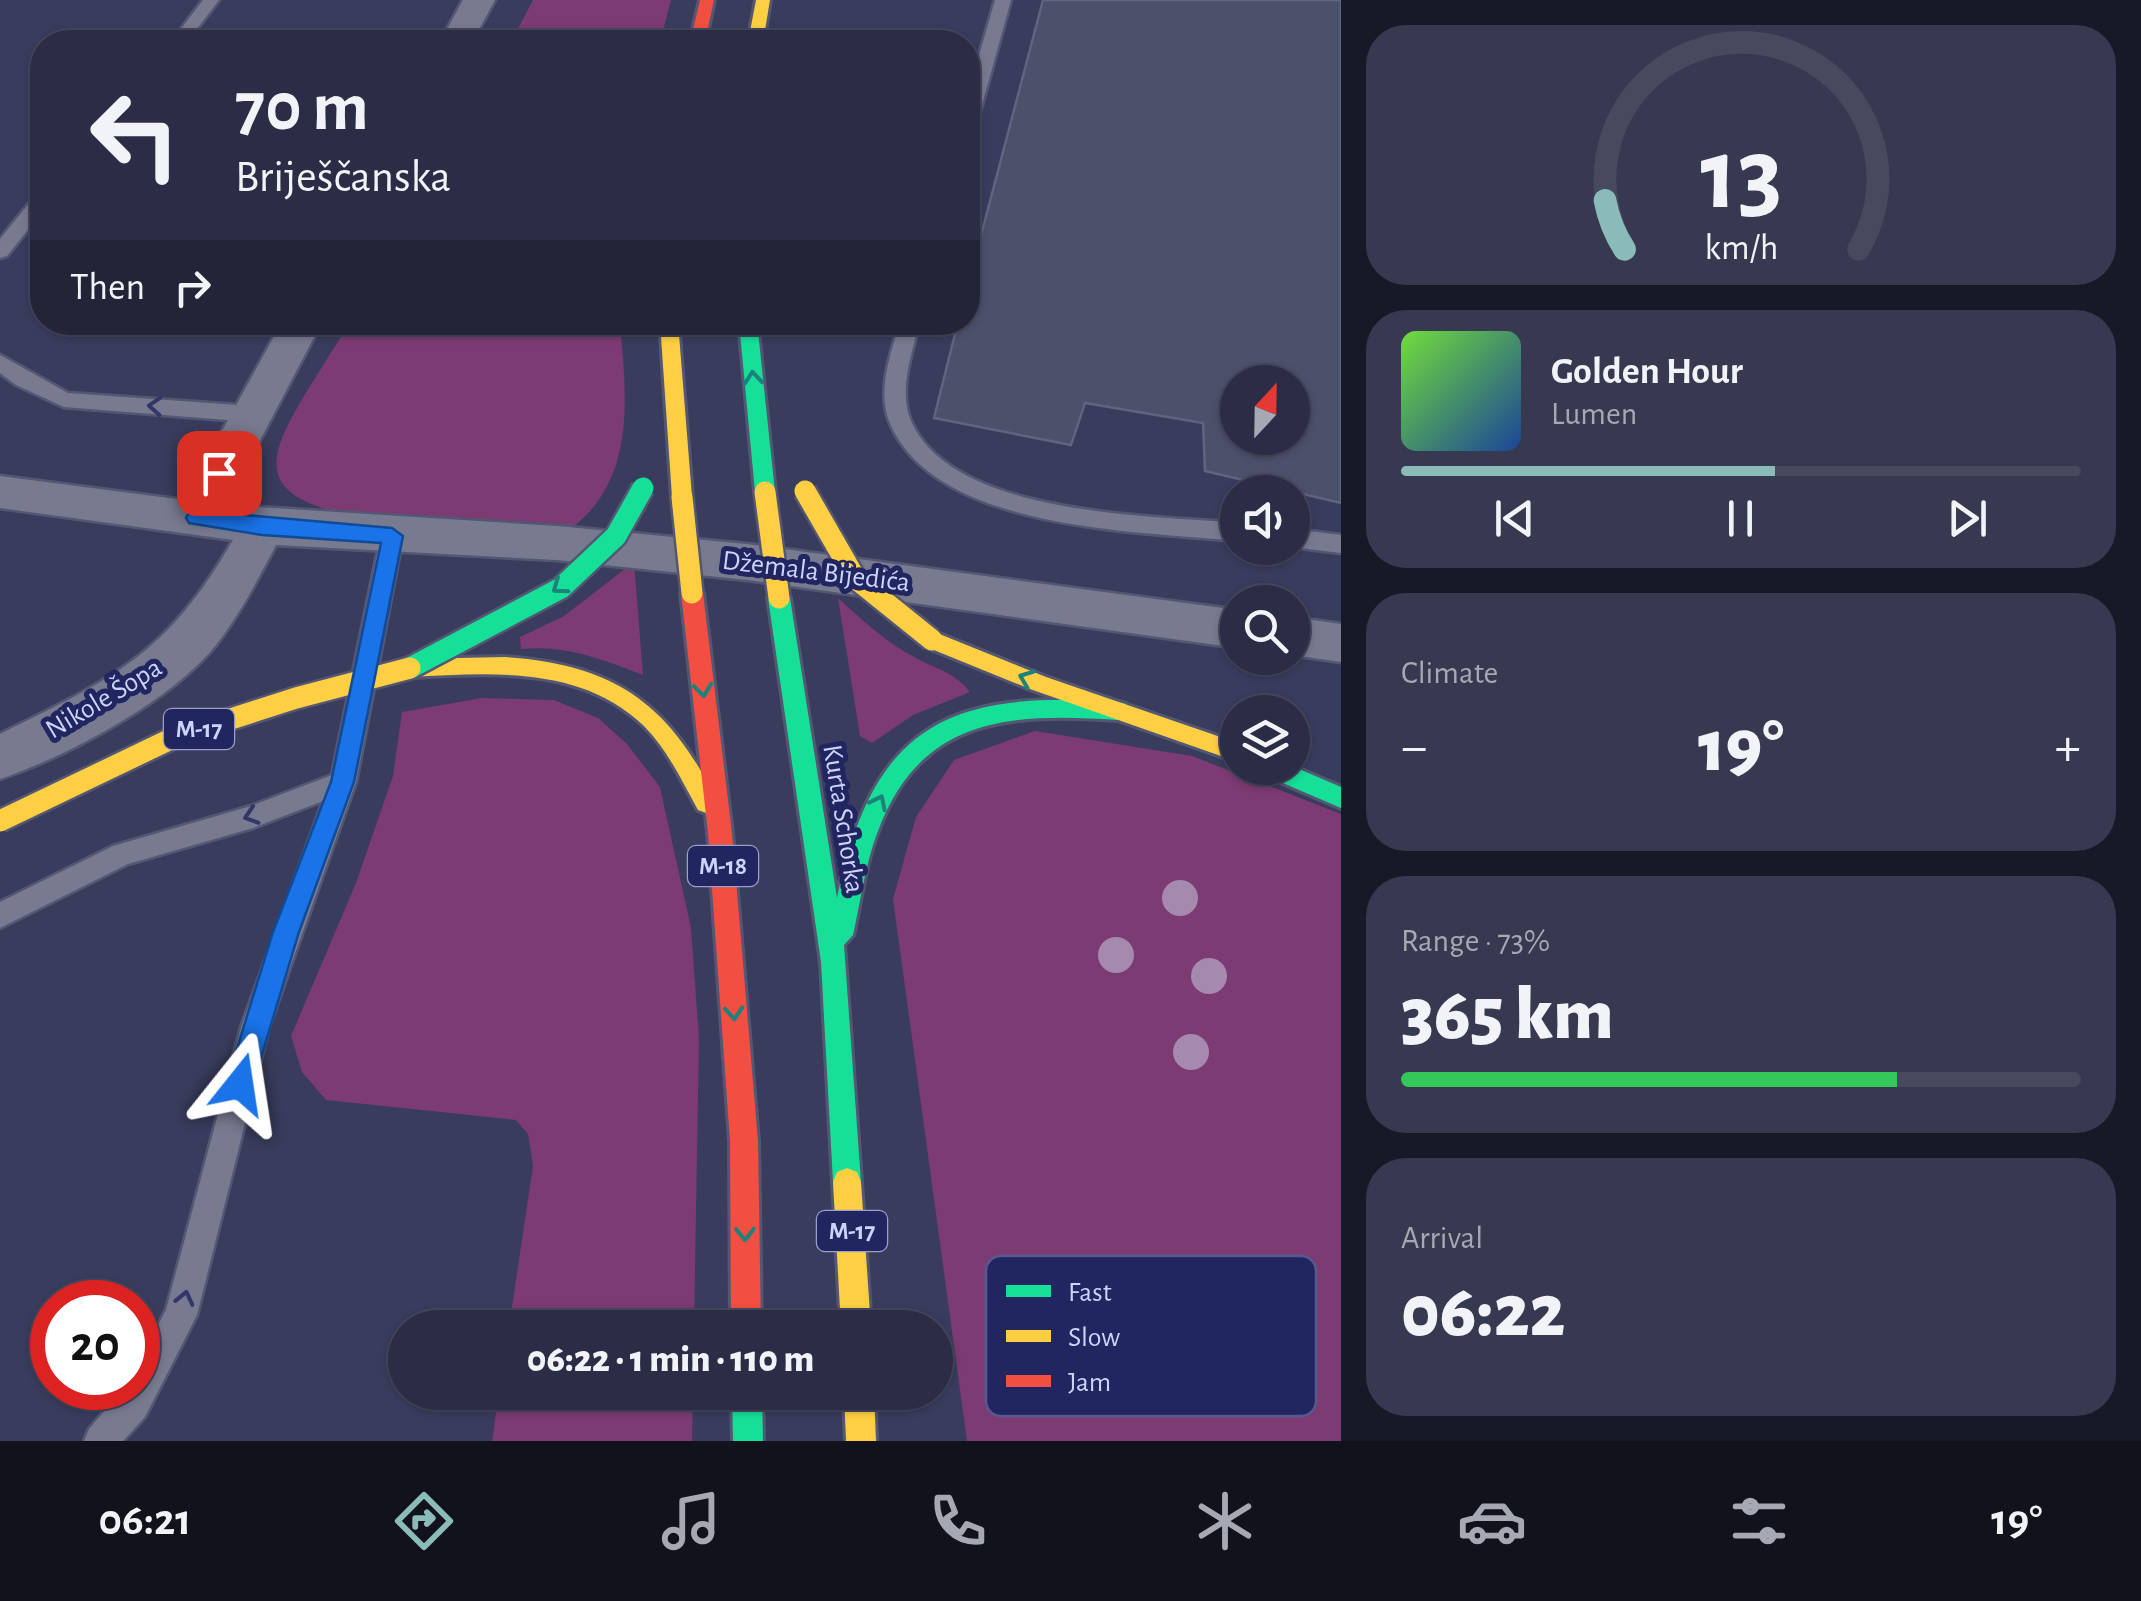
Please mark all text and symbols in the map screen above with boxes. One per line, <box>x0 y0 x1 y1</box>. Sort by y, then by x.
icon: left <box>70 70 200 200</box>
text: 70 m <box>235 73 369 143</box>
text: 13 <box>1700 124 1782 228</box>
text: Briješčanska <box>235 155 451 200</box>
text: km/h <box>1704 230 1778 266</box>
icon: right <box>165 260 220 315</box>
text: Then <box>70 269 145 307</box>
text: Golden Hour <box>1551 353 1743 391</box>
north arrow <box>1220 365 1310 455</box>
map controls <box>1220 365 1310 785</box>
one-way arrow <box>743 369 765 385</box>
one-way arrow <box>147 396 163 418</box>
text: Lumen <box>1551 398 1637 430</box>
pin <box>177 431 262 516</box>
icon: arrive <box>192 446 247 501</box>
button: sound <box>1220 475 1310 565</box>
icon: previous <box>1487 491 1542 546</box>
icon: pause <box>1713 491 1768 546</box>
icon: next <box>1940 491 1995 546</box>
street label: Džemala Bijedića <box>721 547 911 597</box>
one-way arrow <box>552 576 570 593</box>
button: search <box>1220 585 1310 675</box>
street label: Nikole Šopa <box>40 652 167 744</box>
text: Climate <box>1401 657 1498 689</box>
one-way arrow <box>1018 670 1036 690</box>
one-way arrow <box>692 682 713 698</box>
button: layers <box>1220 695 1310 785</box>
road number: M-17 <box>164 709 234 749</box>
text: 19° <box>1698 710 1784 785</box>
text: − <box>1401 720 1427 775</box>
text: + <box>2055 720 2081 775</box>
street label: Kurta Schorka <box>817 743 869 895</box>
one-way arrow <box>866 794 886 812</box>
one-way arrow <box>244 804 261 825</box>
road number: M-18 <box>688 846 758 886</box>
text: Range · 73% <box>1401 925 1550 957</box>
text: 365 km <box>1401 978 1614 1053</box>
one-way arrow <box>723 1006 744 1022</box>
position arrow <box>188 1032 292 1136</box>
road number: M-17 <box>817 1211 887 1251</box>
text: Arrival <box>1401 1222 1483 1254</box>
one-way arrow <box>734 1228 756 1243</box>
legend <box>986 1256 1316 1416</box>
text: 06:22 <box>1401 1275 1565 1350</box>
text: Fast <box>1068 1279 1112 1307</box>
speed limit sign: 20 <box>30 1280 160 1410</box>
one-way arrow <box>173 1290 194 1307</box>
text: Slow <box>1068 1324 1120 1352</box>
text: 06:22 · 1 min · 110 m <box>527 1341 814 1379</box>
text: Jam <box>1068 1369 1111 1397</box>
icon: directions <box>389 1486 459 1556</box>
icon: music <box>656 1486 726 1556</box>
icon: phone <box>923 1486 993 1556</box>
icon: climate <box>1190 1486 1260 1556</box>
icon: car <box>1457 1486 1527 1556</box>
icon: filters <box>1724 1486 1794 1556</box>
text: 06:21 <box>99 1498 191 1543</box>
text: 19° <box>1991 1498 2042 1543</box>

